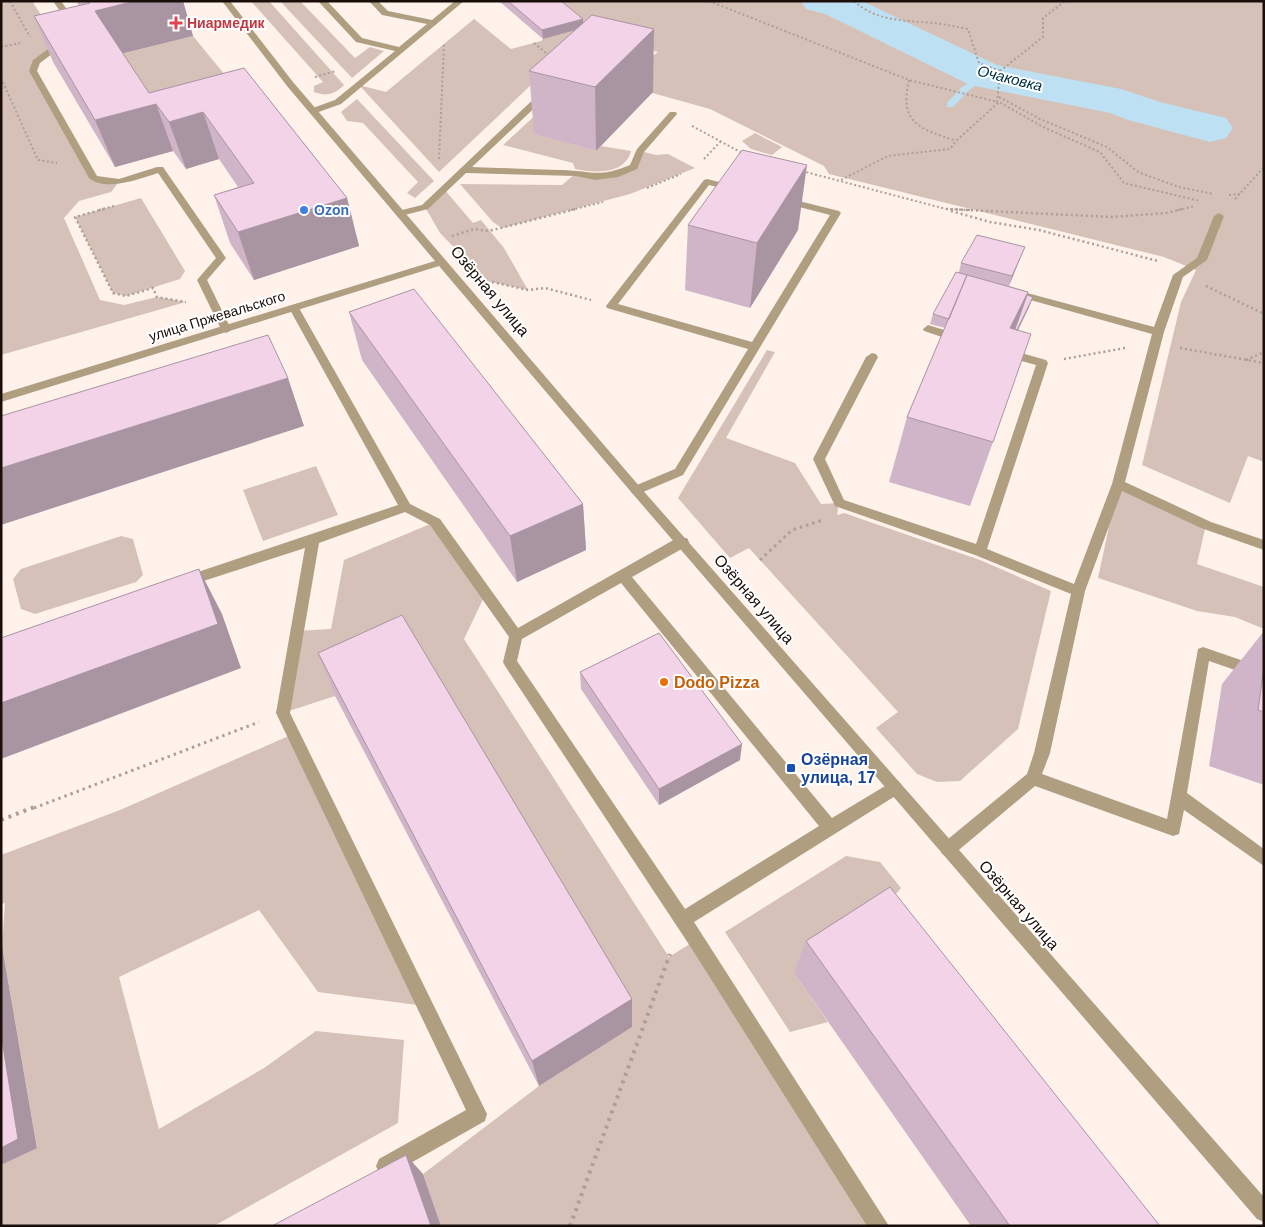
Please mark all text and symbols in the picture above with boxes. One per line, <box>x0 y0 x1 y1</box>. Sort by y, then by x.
place label: Ниармедик <box>187 15 266 31</box>
marker: Ниармедик <box>169 16 183 30</box>
water label: Очаковка <box>976 62 1044 94</box>
place label: Ozon <box>314 202 349 218</box>
marker: Ozon <box>298 204 310 216</box>
street label: Озёрная улица <box>447 242 533 340</box>
street label: улица Пржевальского <box>147 288 287 344</box>
street label: Озёрная улица <box>711 551 797 647</box>
place label: Dodo Pizza <box>674 674 759 691</box>
marker: Dodo Pizza <box>658 676 670 688</box>
place label: Озёрная улица, 17 <box>801 751 875 786</box>
marker: Озёрная улица, 17 <box>785 762 797 774</box>
street label: Озёрная улица <box>976 857 1062 953</box>

